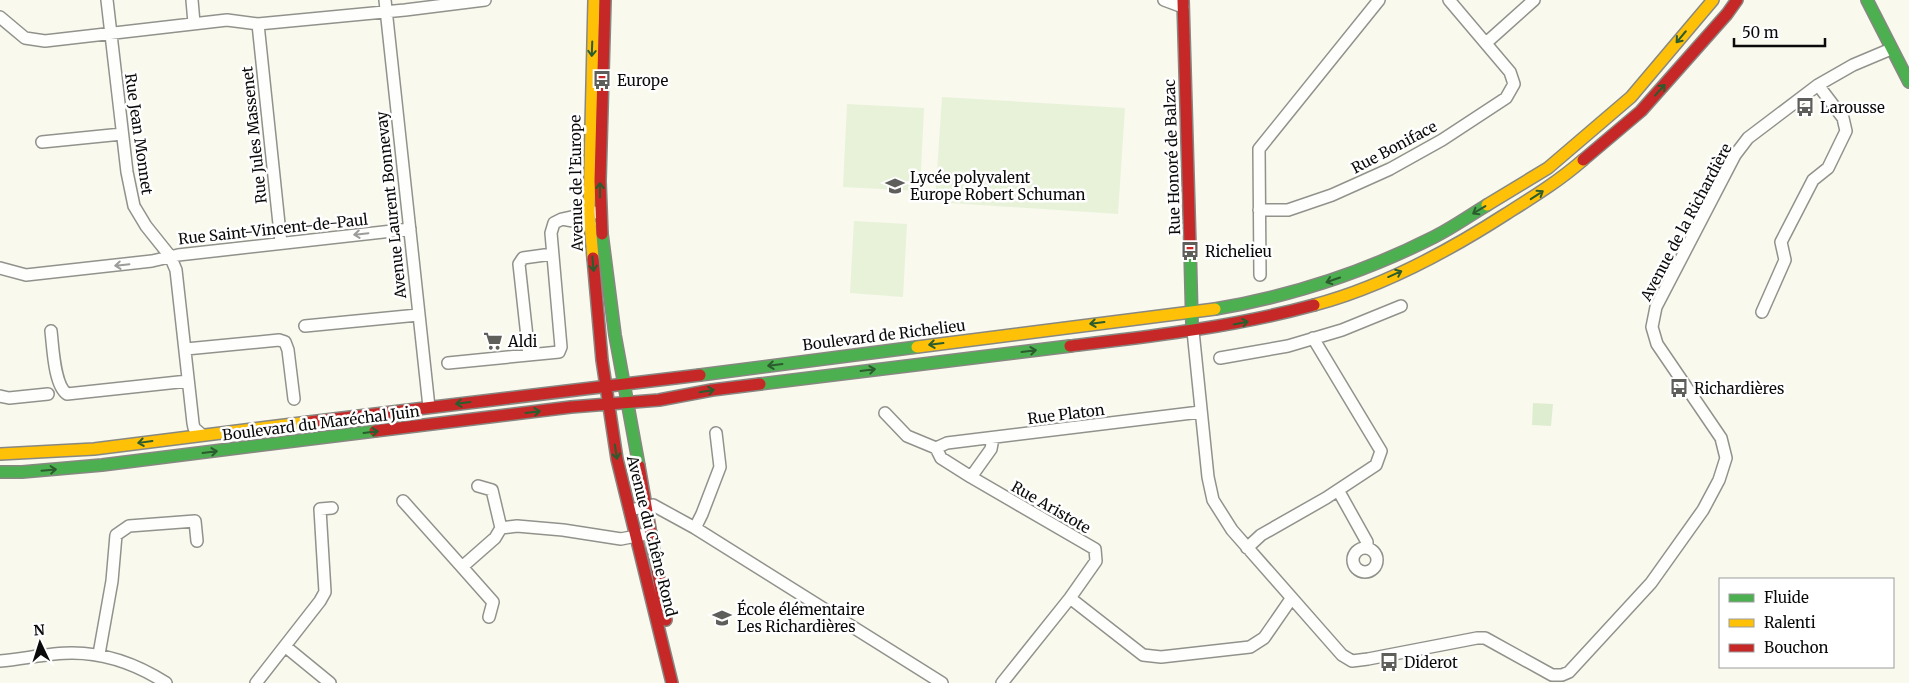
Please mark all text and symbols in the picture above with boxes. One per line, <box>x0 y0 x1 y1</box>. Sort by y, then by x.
scale bar <box>1734 15 1825 47</box>
text: 50 m <box>1742 23 1779 42</box>
one-way arrow <box>1676 31 1687 44</box>
one-way arrow <box>587 40 597 56</box>
street label: Rue Jules Massenet <box>237 65 271 205</box>
bus stop icon: Europe <box>591 69 613 91</box>
place label: Europe <box>617 71 668 90</box>
street label: Rue Jean Monnet <box>121 72 157 196</box>
street label: Rue Honoré de Balzac <box>1160 78 1184 235</box>
one-way arrow <box>1654 84 1665 97</box>
bus stop icon: Larousse <box>1794 96 1816 118</box>
place label: Larousse <box>1820 98 1885 117</box>
street label: Avenue Laurent Bonnevay <box>372 110 410 301</box>
street label: Avenue de l’Europe <box>565 114 587 252</box>
street label: Rue Boniface <box>1348 116 1440 177</box>
street label: Avenue de la Richardière <box>1636 140 1736 305</box>
place label: Lycée polyvalent Europe Robert Schuman <box>910 168 1086 204</box>
school or university icon: Lycée polyvalent Europe Robert Schuman <box>884 175 906 197</box>
one-way arrow <box>595 183 605 199</box>
one-way arrow <box>1529 190 1543 200</box>
one-way arrow <box>1473 205 1487 215</box>
street label: Rue Saint-Vincent-de-Paul <box>177 210 369 248</box>
one-way arrow <box>353 229 369 239</box>
bus stop icon: Richelieu <box>1179 240 1201 262</box>
place label: Richelieu <box>1205 242 1272 261</box>
one-way arrow <box>588 255 598 271</box>
one-way arrow <box>114 260 130 270</box>
one-way arrow <box>1387 269 1402 279</box>
one-way arrow <box>1326 276 1342 285</box>
street label: Boulevard de Richelieu <box>801 316 967 354</box>
one-way arrow <box>1090 318 1106 328</box>
one-way arrow <box>1232 318 1248 327</box>
supermarket icon: Aldi <box>482 330 504 352</box>
place label: Aldi <box>507 332 538 351</box>
one-way arrow <box>928 339 944 349</box>
one-way arrow <box>1021 346 1037 356</box>
one-way arrow <box>767 360 783 370</box>
one-way arrow <box>860 365 876 375</box>
bus stop icon: Richardières <box>1668 377 1690 399</box>
place label: Richardières <box>1694 379 1784 398</box>
one-way arrow <box>698 385 714 395</box>
one-way arrow <box>455 398 471 408</box>
street label: Rue Platon <box>1027 400 1106 428</box>
street label: Boulevard du Maréchal Juin <box>221 401 421 445</box>
one-way arrow <box>524 406 540 416</box>
one-way arrow <box>363 427 379 437</box>
one-way arrow <box>138 437 154 447</box>
one-way arrow <box>611 443 621 459</box>
one-way arrow <box>202 447 218 457</box>
street label: Avenue du Chêne Rond <box>623 453 681 618</box>
one-way arrow <box>40 465 56 475</box>
street label: Rue Aristote <box>1008 477 1094 537</box>
legend <box>1719 578 1894 668</box>
text: Fluide <box>1764 588 1809 607</box>
place label: École élémentaire Les Richardières <box>737 599 865 636</box>
school or university icon: École élémentaire Les Richardières <box>711 607 733 629</box>
text: Ralenti <box>1764 613 1816 632</box>
north arrow <box>15 618 65 668</box>
text: N <box>33 621 45 639</box>
text: Bouchon <box>1764 638 1828 657</box>
bus stop icon: Diderot <box>1378 651 1400 673</box>
place label: Diderot <box>1404 653 1458 672</box>

